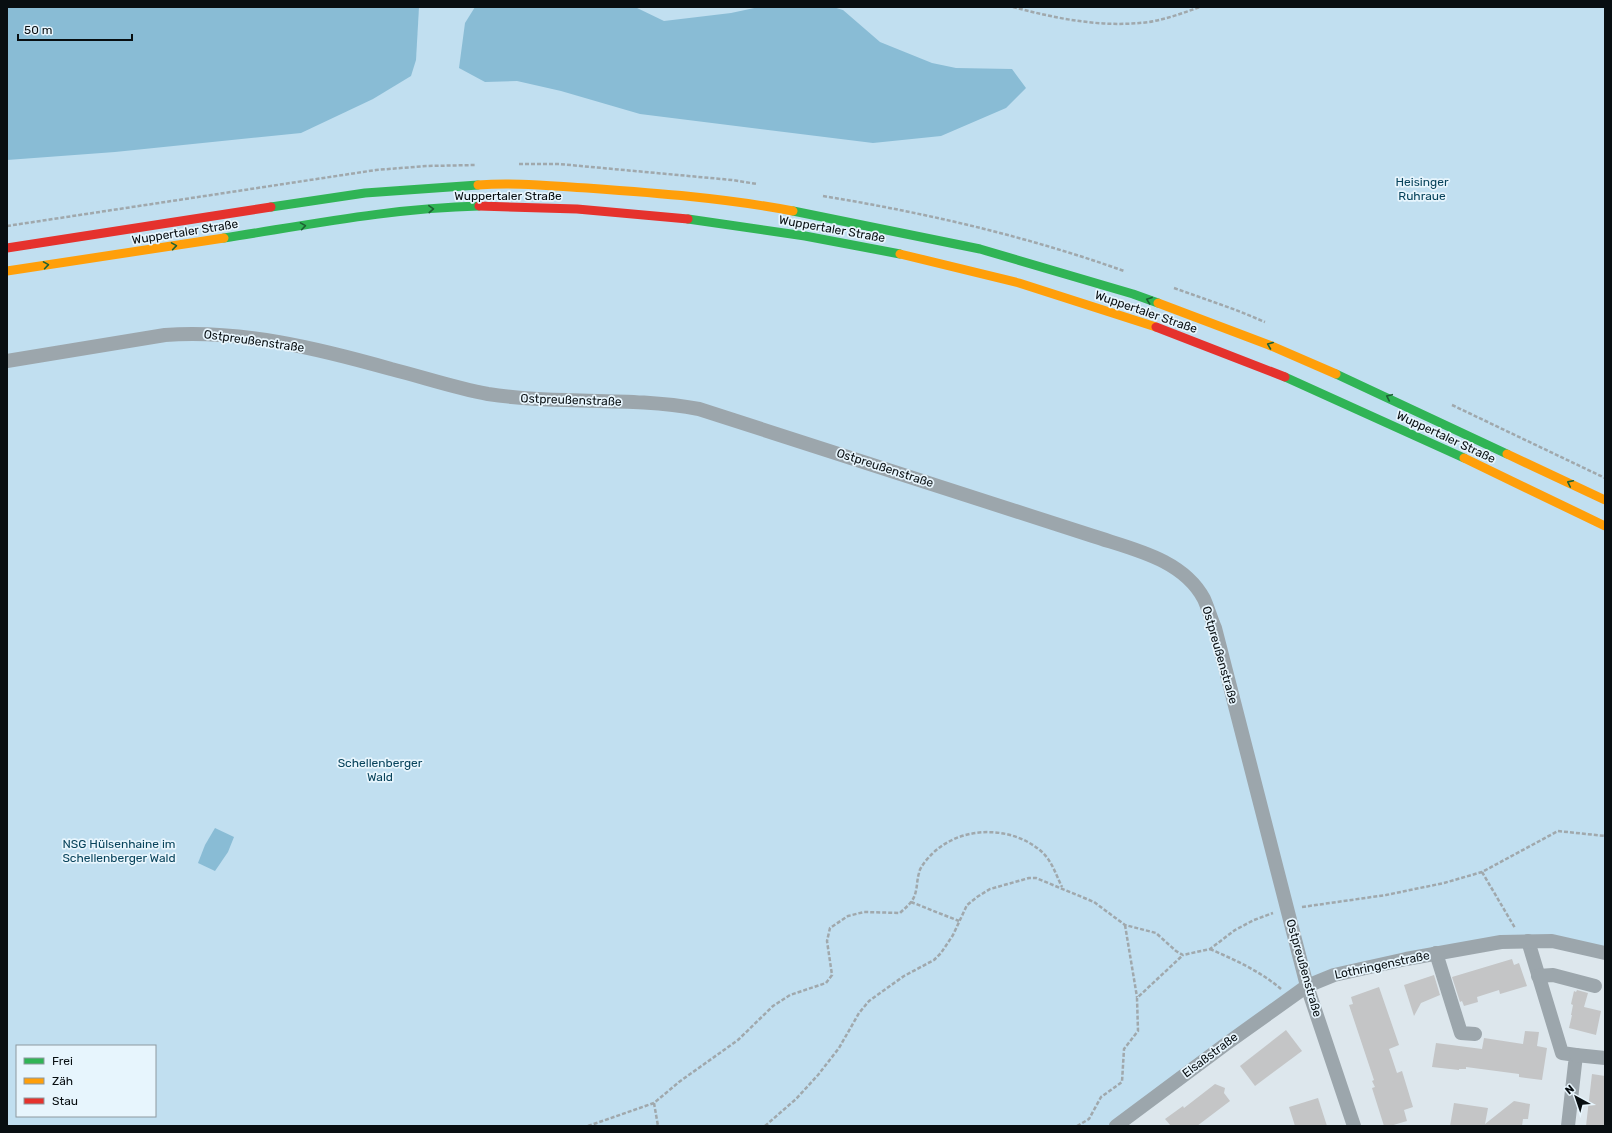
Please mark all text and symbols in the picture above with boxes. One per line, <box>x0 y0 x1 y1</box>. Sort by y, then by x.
scale bar <box>18 16 132 42</box>
text: 50 m <box>24 23 52 37</box>
park label: Heisinger Ruhraue <box>1396 175 1449 203</box>
street label: Wuppertaler Straße <box>454 189 562 203</box>
one-way arrow <box>428 205 434 214</box>
street label: Wuppertaler Straße <box>778 213 886 245</box>
street label: Wuppertaler Straße <box>131 217 239 247</box>
one-way arrow <box>299 222 306 231</box>
one-way arrow <box>171 242 177 251</box>
one-way arrow <box>42 261 49 270</box>
street label: Wuppertaler Straße <box>1093 288 1199 336</box>
one-way arrow <box>1145 296 1152 304</box>
street label: Ostpreußenstraße <box>203 327 305 355</box>
one-way arrow <box>1267 342 1274 350</box>
street label: Ostpreußenstraße <box>520 391 622 409</box>
one-way arrow <box>1386 394 1393 402</box>
street label: Wuppertaler Straße <box>1394 408 1498 466</box>
street label: Ostpreußenstraße <box>835 446 936 490</box>
one-way arrow <box>1567 480 1574 488</box>
street label: Ostpreußenstraße <box>1199 604 1241 706</box>
park label: Schellenberger Wald <box>338 756 423 784</box>
park label: NSG Hülsenhaine im Schellenberger Wald <box>62 837 176 865</box>
street label: Ostpreußenstraße <box>1283 917 1325 1019</box>
street label: Lothringenstraße <box>1333 948 1431 982</box>
street label: Elsaßstraße <box>1180 1029 1241 1080</box>
legend <box>16 1045 156 1117</box>
text: Frei <box>52 1054 73 1068</box>
text: Zäh <box>52 1074 73 1088</box>
north arrow <box>1556 1077 1596 1117</box>
text: N <box>1563 1082 1577 1097</box>
text: Stau <box>52 1094 78 1108</box>

